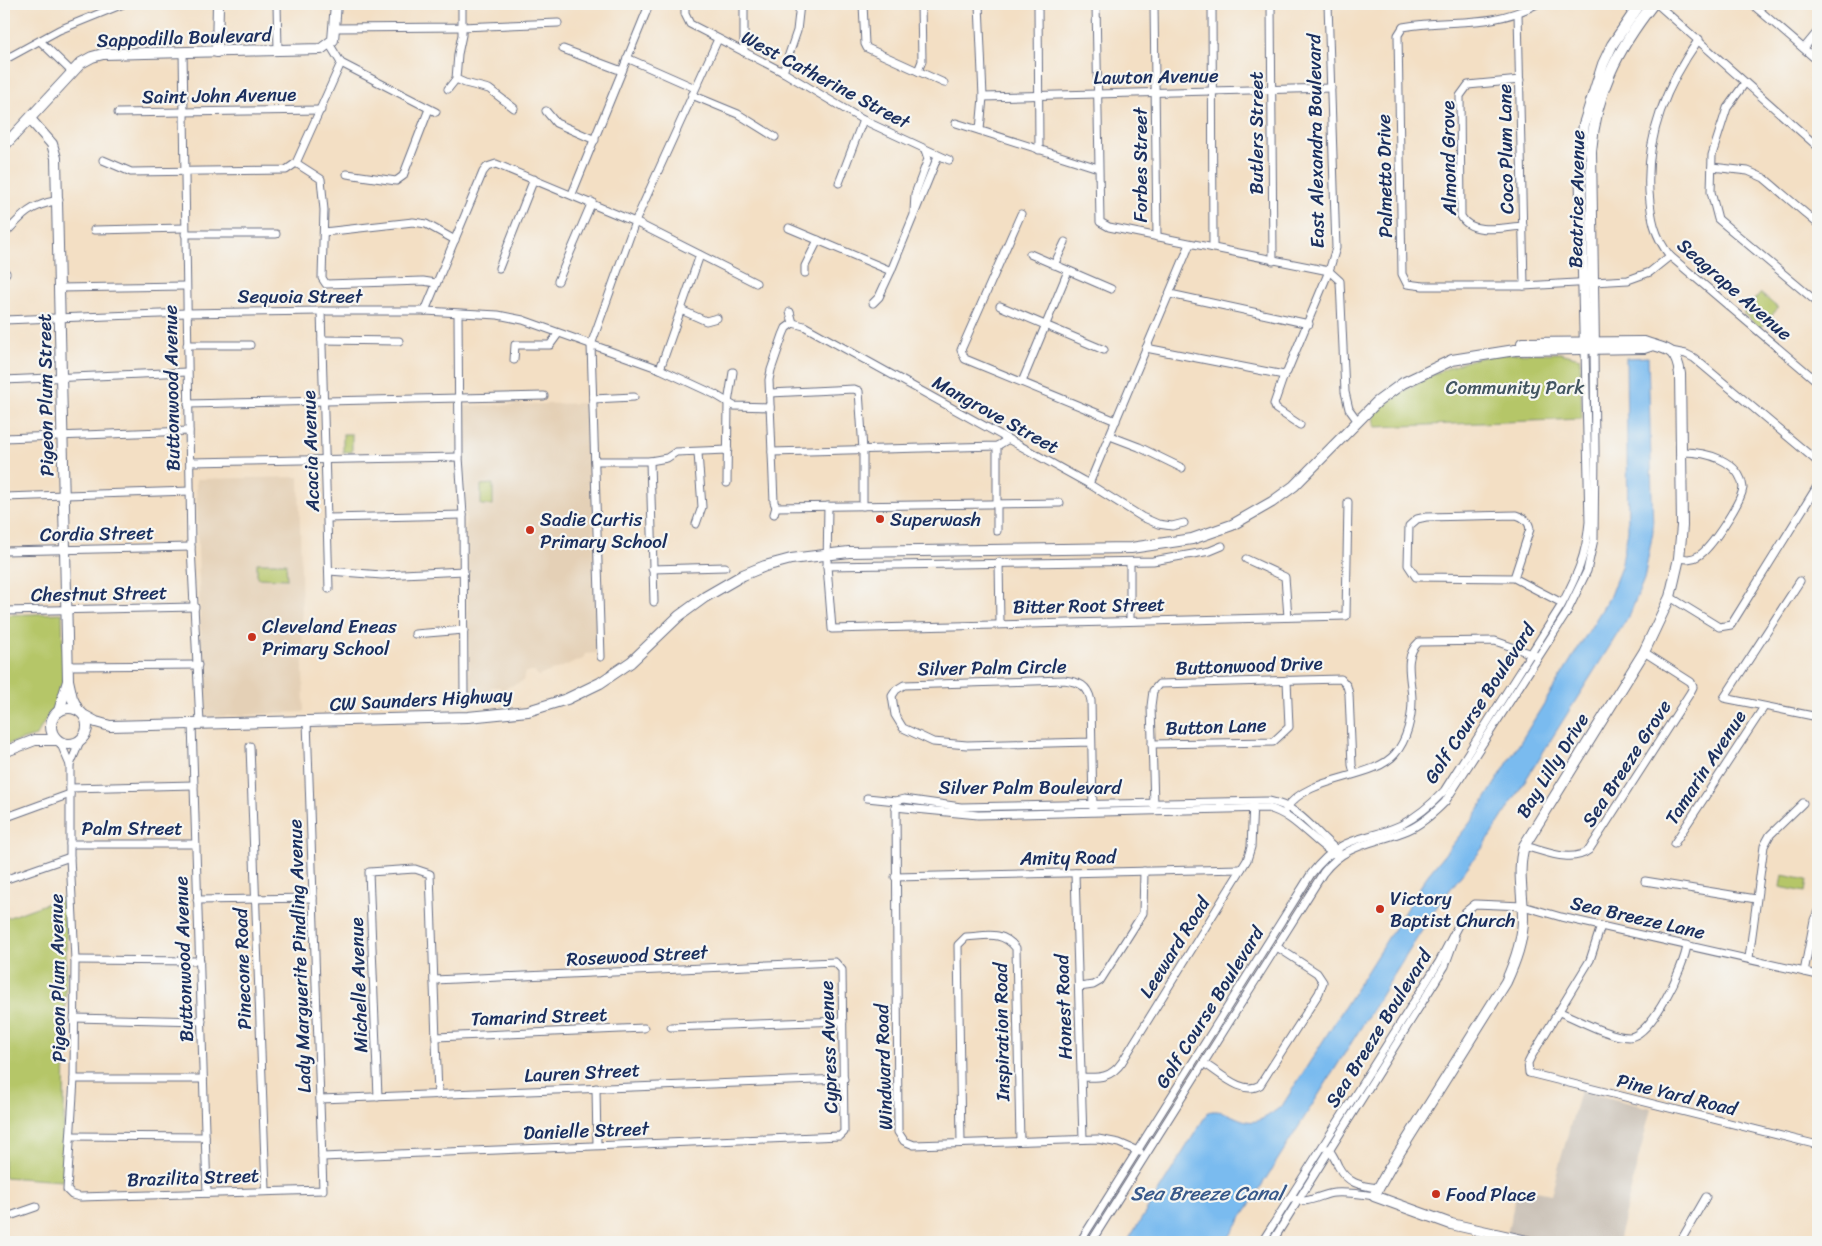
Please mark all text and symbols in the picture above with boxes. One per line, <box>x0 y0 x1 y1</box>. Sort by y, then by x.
street label: Sappodilla Boulevard <box>96 18 274 57</box>
street label: West Catherine Street <box>735 21 917 139</box>
street label: East Alexandra Boulevard <box>1297 32 1334 249</box>
street label: Lawton Avenue <box>1093 59 1219 94</box>
street label: Butlers Street <box>1240 72 1273 195</box>
street label: Saint John Avenue <box>142 78 296 113</box>
street label: Coco Plum Lane <box>1488 83 1523 214</box>
street label: Almond Grove <box>1431 100 1466 217</box>
street label: Forbes Street <box>1124 106 1157 223</box>
street label: Palmetto Drive <box>1367 114 1402 238</box>
street label: Beatrice Avenue <box>1559 129 1594 268</box>
street label: Seagrape Avenue <box>1669 230 1800 349</box>
street label: Sequoia Street <box>238 280 364 313</box>
street label: Buttonwood Avenue <box>154 304 189 471</box>
street label: Pigeon Plum Street <box>28 313 63 477</box>
street label: Mangrove Street <box>926 366 1065 463</box>
park label: Community Park <box>1446 371 1585 404</box>
street label: Acacia Avenue <box>292 390 329 513</box>
place label: Sadie Curtis Primary School <box>540 503 668 558</box>
place label: Superwash <box>890 503 981 536</box>
marker: Superwash <box>874 513 886 525</box>
street label: Cordia Street <box>40 516 154 551</box>
marker: Sadie Curtis Primary School <box>524 524 536 536</box>
street label: Chestnut Street <box>31 576 167 611</box>
street label: Bitter Root Street <box>1013 588 1165 623</box>
place label: Cleveland Eneas Primary School <box>262 610 397 665</box>
street label: Golf Course Boulevard <box>1415 615 1545 790</box>
marker: Cleveland Eneas Primary School <box>246 631 258 643</box>
street label: Buttonwood Drive <box>1175 646 1323 685</box>
street label: Silver Palm Circle <box>917 650 1067 685</box>
street label: CW Saunders Highway <box>329 678 514 721</box>
street label: Sea Breeze Grove <box>1573 693 1680 834</box>
street label: Tamarin Avenue <box>1656 703 1755 831</box>
street label: Bay Lilly Drive <box>1507 706 1598 824</box>
street label: Button Lane <box>1165 708 1267 745</box>
street label: Silver Palm Boulevard <box>939 771 1123 804</box>
street label: Palm Street <box>81 812 183 845</box>
street label: Lady Marguerite Pindling Avenue <box>278 818 321 1094</box>
street label: Amity Road <box>1019 840 1118 875</box>
street label: Buttonwood Avenue <box>164 875 203 1043</box>
place label: Victory Baptist Church <box>1390 882 1515 937</box>
street label: Sea Breeze Lane <box>1567 886 1709 949</box>
street label: Leeward Road <box>1130 888 1220 1005</box>
street label: Pigeon Plum Avenue <box>40 893 75 1063</box>
marker: Victory Baptist Church <box>1374 903 1386 915</box>
street label: Pinecone Road <box>224 906 261 1030</box>
street label: Michelle Avenue <box>340 917 377 1053</box>
street label: Golf Course Boulevard <box>1146 919 1273 1095</box>
street label: Rosewood Street <box>566 935 710 976</box>
street label: Sea Breeze Boulevard <box>1316 941 1442 1114</box>
street label: Honest Road <box>1045 952 1082 1060</box>
street label: Inspiration Road <box>984 961 1019 1102</box>
street label: Cypress Avenue <box>810 980 847 1114</box>
street label: Tamarind Street <box>470 998 608 1035</box>
street label: Windward Road <box>865 1001 902 1131</box>
street label: Lauren Street <box>523 1053 641 1092</box>
street label: Pine Yard Road <box>1613 1064 1742 1126</box>
street label: Danielle Street <box>523 1112 651 1149</box>
street label: Brazilita Street <box>126 1159 260 1196</box>
water label: Sea Breeze Canal <box>1130 1176 1288 1211</box>
place label: Food Place <box>1446 1178 1536 1211</box>
marker: Food Place <box>1430 1188 1442 1200</box>

